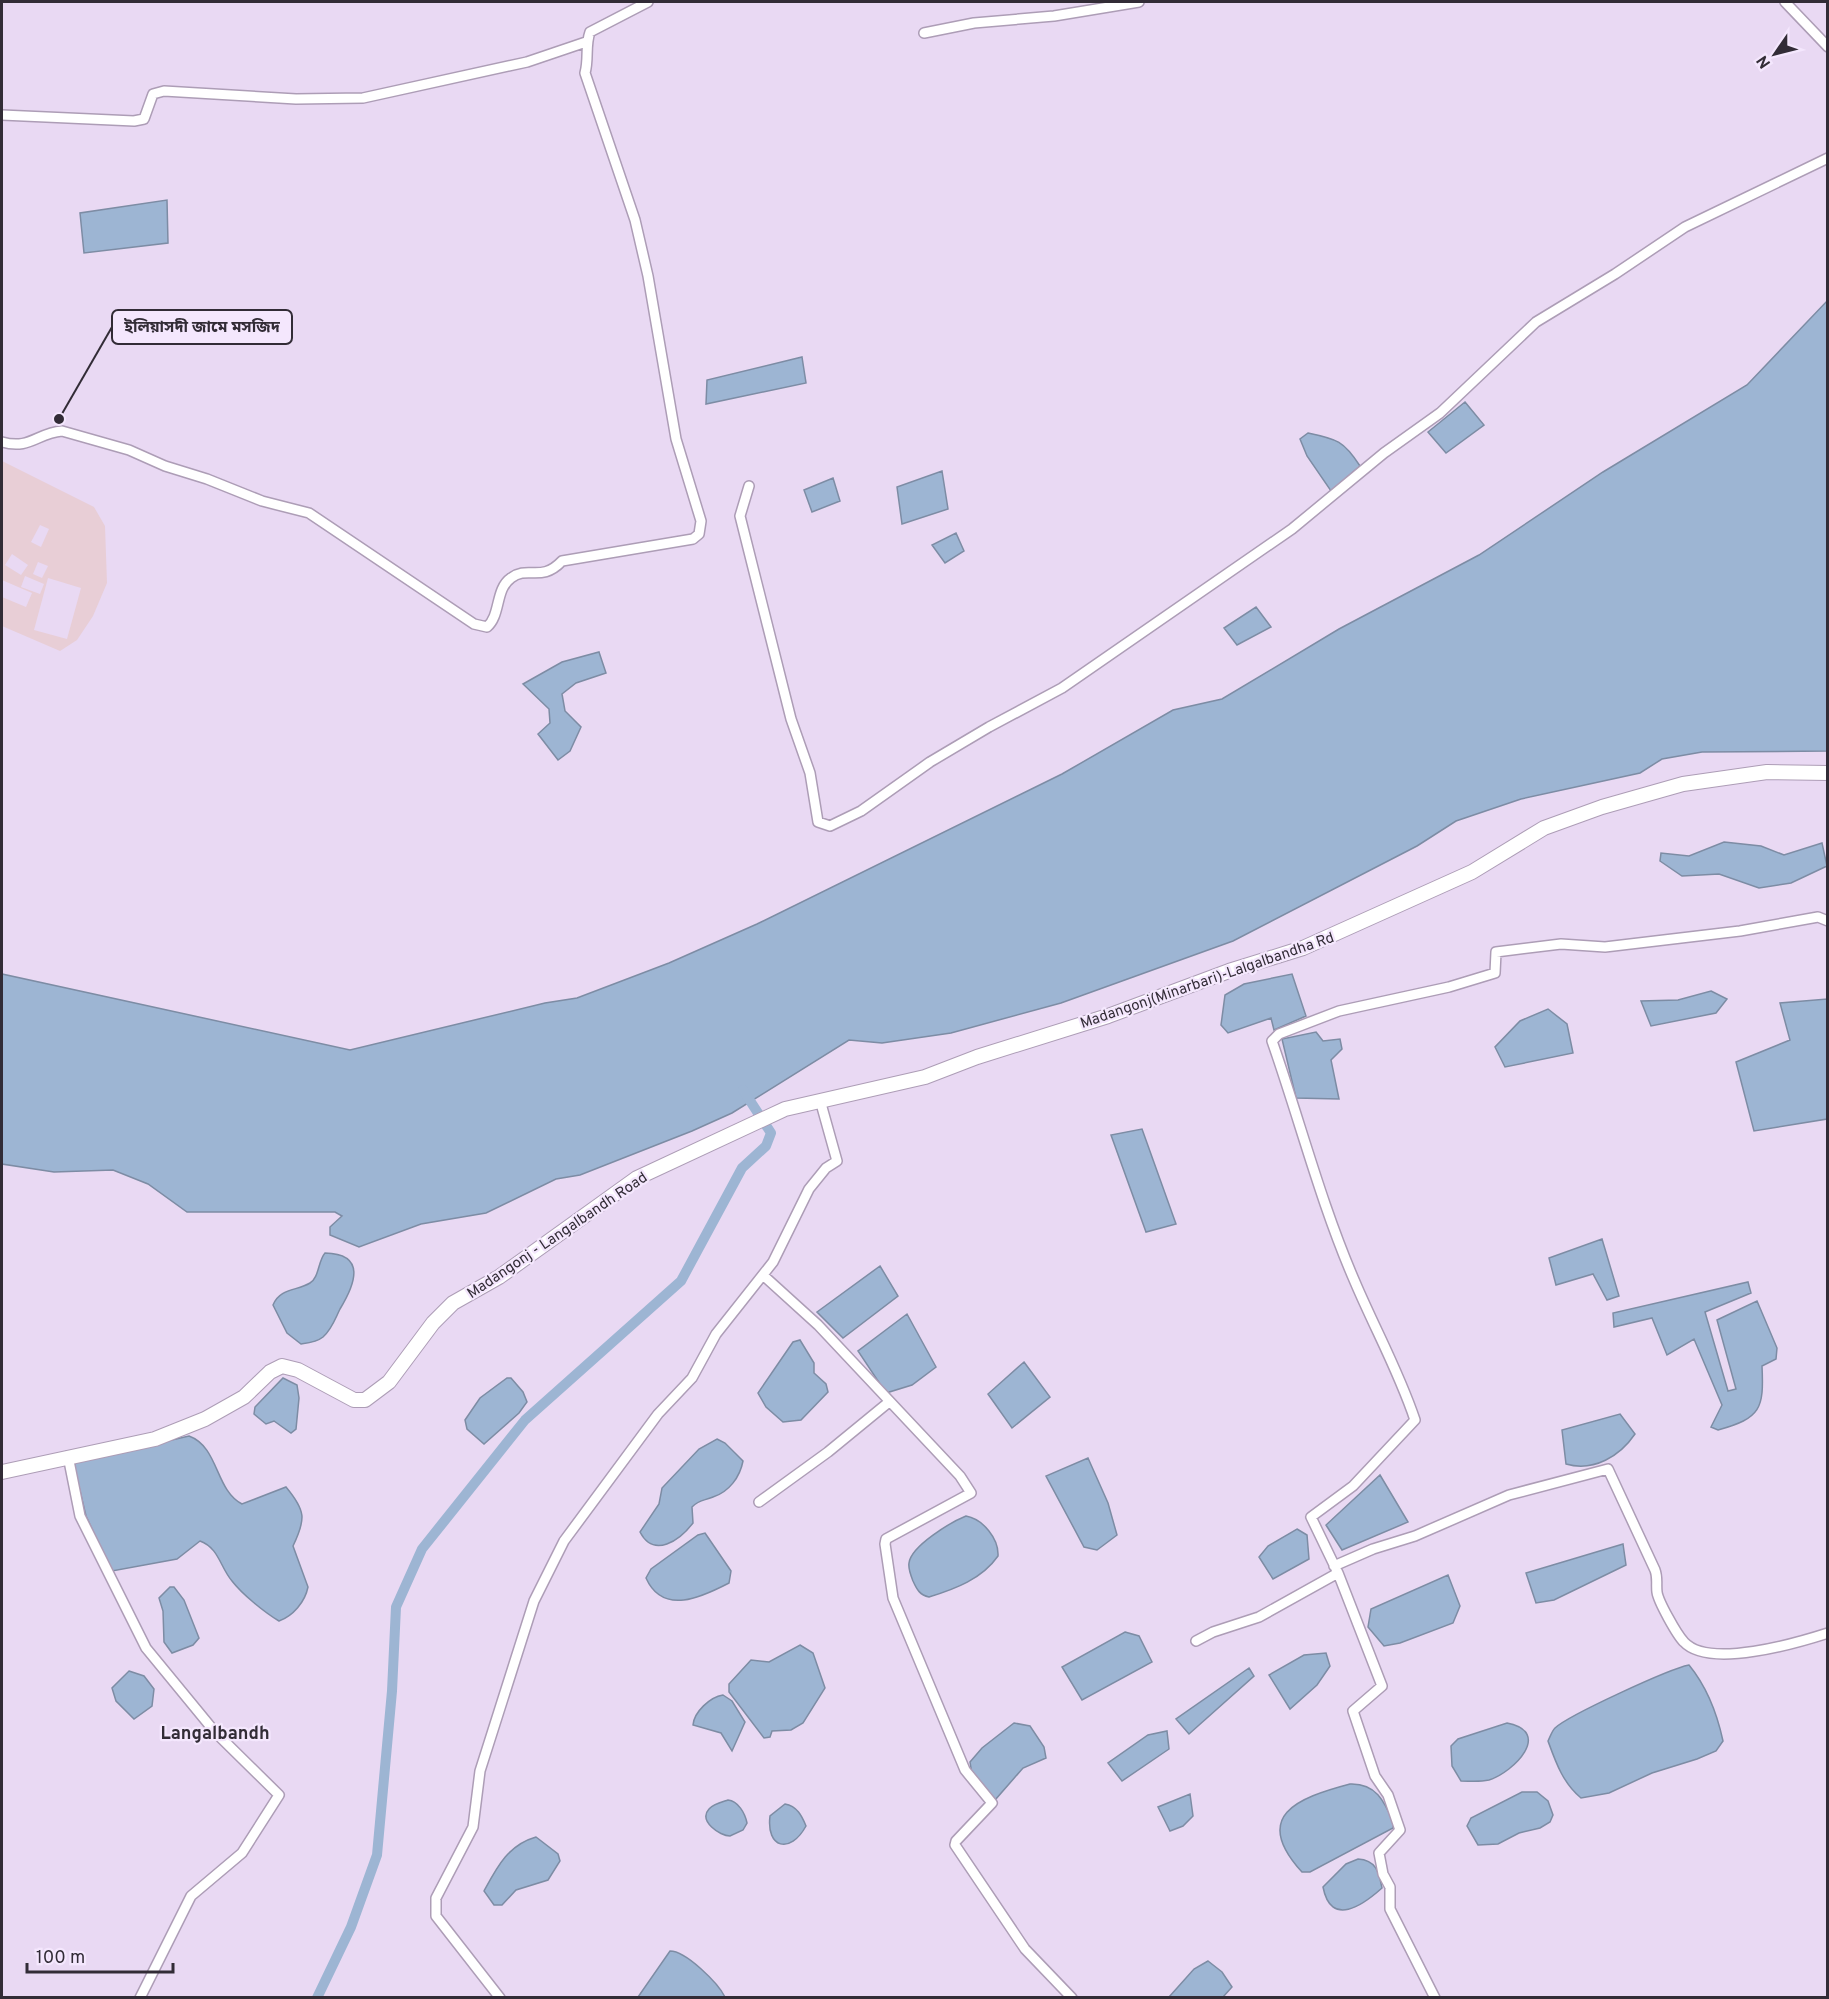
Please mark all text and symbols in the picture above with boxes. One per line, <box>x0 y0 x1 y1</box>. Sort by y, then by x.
north arrow <box>1745 24 1805 84</box>
text: N <box>1753 51 1776 72</box>
callout: ইলিয়াসদী জামে মসজিদ <box>112 310 292 344</box>
text: ইলিয়াসদী জামে মসজিদ <box>123 318 281 338</box>
street label: Madangonj(Minarbari)-Lalgalbandha Rd <box>1078 929 1337 1034</box>
street label: Madangonj - Langalbandh Road <box>464 1169 652 1304</box>
district label: Langalbandh <box>160 1723 270 1746</box>
scale bar <box>27 1936 172 1974</box>
text: 100 m <box>36 1947 85 1970</box>

